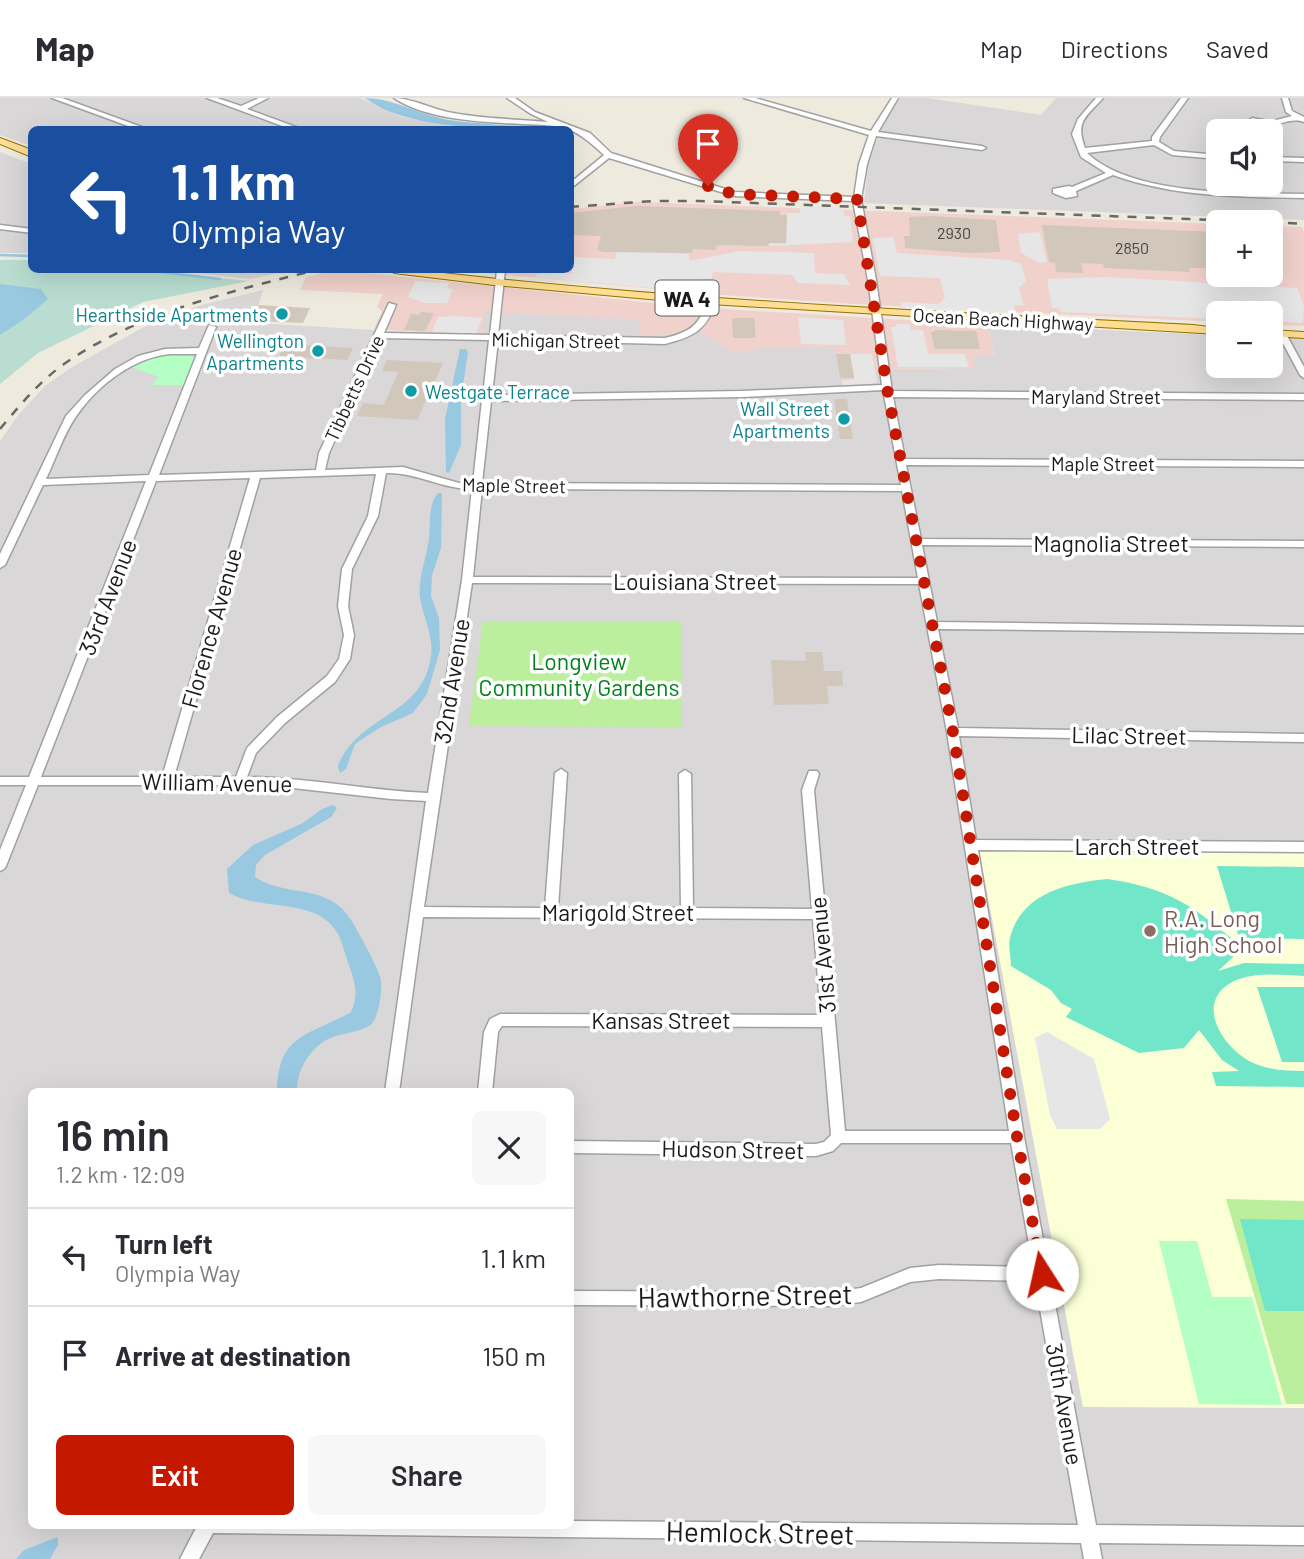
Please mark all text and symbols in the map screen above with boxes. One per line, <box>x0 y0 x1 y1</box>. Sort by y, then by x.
text: Map <box>35 28 95 68</box>
text: Map <box>980 34 1023 63</box>
text: Directions <box>1061 34 1168 63</box>
text: Saved <box>1206 34 1269 63</box>
pin <box>678 114 738 186</box>
map controls <box>1206 119 1283 378</box>
button: sound <box>1206 119 1283 196</box>
icon: arrive <box>689 125 727 163</box>
text: 1.1 km <box>171 151 296 210</box>
icon: left <box>56 154 147 245</box>
button: + <box>1206 210 1283 287</box>
text: Olympia Way <box>171 211 346 249</box>
house number: 2930 <box>937 223 971 242</box>
house number: 2850 <box>1115 238 1149 257</box>
road number: WA 4 <box>656 280 718 316</box>
button: − <box>1206 301 1283 378</box>
place label: Hearthside Apartments <box>75 303 268 326</box>
street label: Ocean Beach Highway <box>912 303 1094 335</box>
marker: Hearthside Apartments <box>274 306 290 322</box>
street label: Michigan Street <box>491 327 621 353</box>
place label: Wellington Apartments <box>206 329 304 374</box>
street label: Tibbetts Drive <box>319 331 389 445</box>
marker: Wellington Apartments <box>310 343 326 359</box>
place label: Westgate Terrace <box>425 380 570 403</box>
marker: Westgate Terrace <box>403 383 419 399</box>
street label: Maryland Street <box>1031 385 1161 408</box>
place label: Wall Street Apartments <box>732 397 830 442</box>
marker: Wall Street Apartments <box>836 411 852 427</box>
street label: Maple Street <box>1051 452 1155 475</box>
street label: Maple Street <box>462 473 566 497</box>
street label: Magnolia Street <box>1033 529 1189 557</box>
street label: 33rd Avenue <box>72 535 142 659</box>
street label: Florence Avenue <box>175 545 247 711</box>
street label: Louisiana Street <box>613 567 777 595</box>
street label: 32nd Avenue <box>427 616 475 746</box>
park label: Longview Community Gardens <box>479 647 679 701</box>
street label: Lilac Street <box>1071 720 1187 750</box>
street label: William Avenue <box>141 767 293 797</box>
street label: Larch Street <box>1075 832 1199 860</box>
street label: 31st Avenue <box>803 896 841 1014</box>
street label: Marigold Street <box>542 898 694 926</box>
place label: R.A. Long High School <box>1164 904 1282 958</box>
marker: R.A. Long High School <box>1142 923 1158 939</box>
street label: Kansas Street <box>591 1006 731 1034</box>
text: 16 min <box>56 1109 170 1159</box>
button: close <box>472 1111 546 1185</box>
street label: Hudson Street <box>661 1134 805 1164</box>
text: 1.2 km · 12:09 <box>56 1160 185 1188</box>
text: Turn left <box>115 1228 213 1259</box>
position arrow <box>1005 1237 1079 1311</box>
icon: left <box>56 1238 94 1276</box>
text: 1.1 km <box>481 1242 546 1273</box>
text: Olympia Way <box>115 1259 240 1287</box>
street label: Hawthorne Street <box>637 1276 853 1314</box>
icon: arrive <box>56 1336 94 1374</box>
text: Arrive at destination <box>115 1340 351 1371</box>
text: 150 m <box>482 1340 546 1371</box>
street label: 30th Avenue <box>1041 1341 1089 1467</box>
button: Exit <box>56 1435 294 1515</box>
button: Share <box>308 1435 546 1515</box>
street label: Hemlock Street <box>665 1513 855 1551</box>

